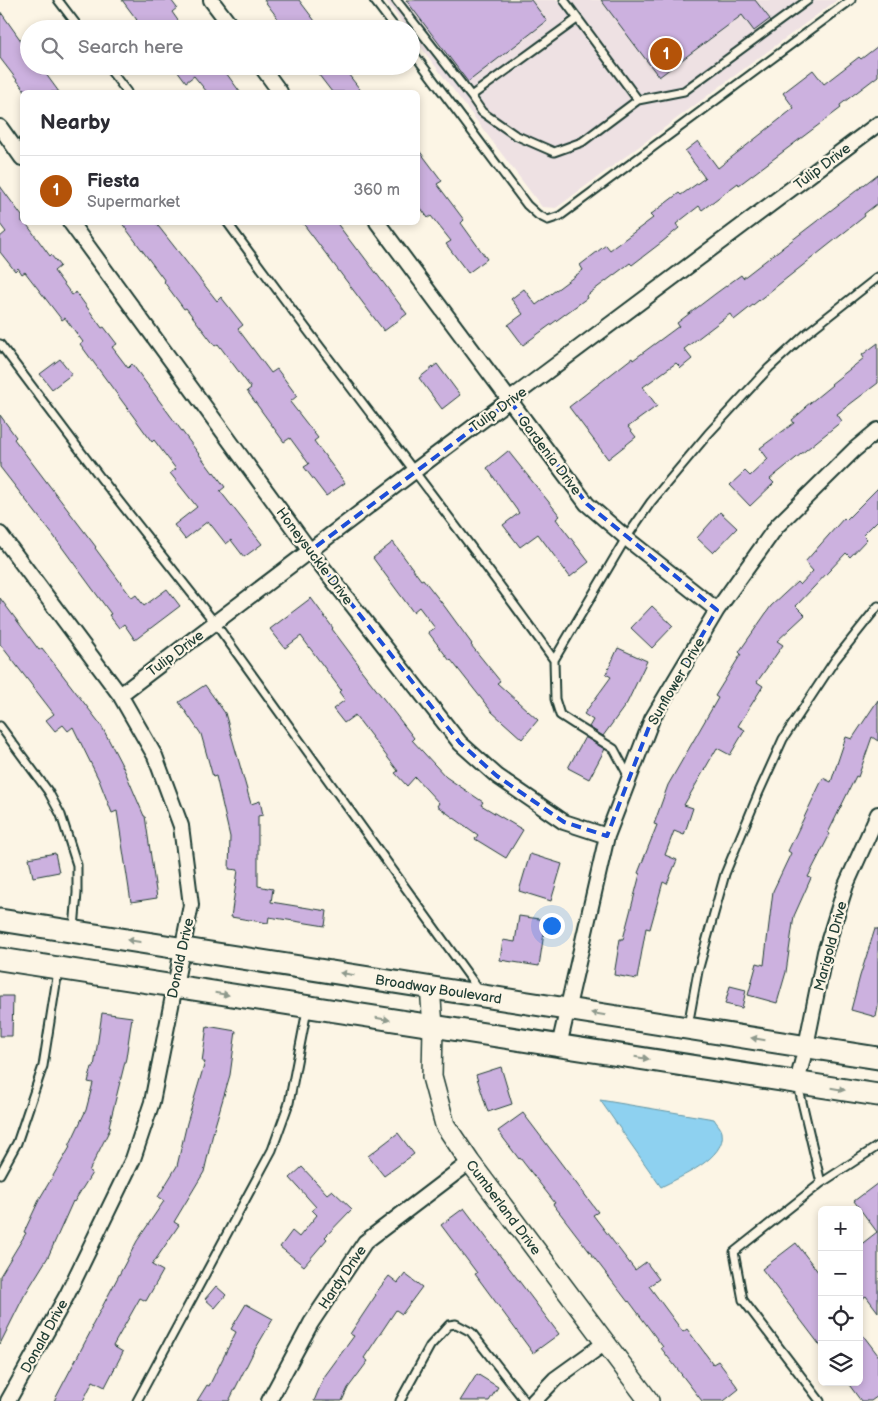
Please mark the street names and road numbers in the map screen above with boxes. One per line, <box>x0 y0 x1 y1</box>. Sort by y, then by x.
street label: Tulip Drive <box>791 140 854 193</box>
street label: Tulip Drive <box>466 383 530 436</box>
street label: Gardenia Drive <box>514 412 585 498</box>
street label: Honeysuckle Drive <box>272 504 357 608</box>
street label: Tulip Drive <box>144 627 207 680</box>
street label: Sunflower Drive <box>645 635 708 728</box>
street label: Marigold Drive <box>810 899 851 993</box>
street label: Donald Drive <box>164 916 197 1000</box>
street label: Broadway Boulevard <box>374 971 503 1008</box>
street label: Cumberland Drive <box>462 1157 545 1258</box>
street label: Hardy Drive <box>315 1242 370 1312</box>
street label: Donald Drive <box>17 1296 72 1376</box>

